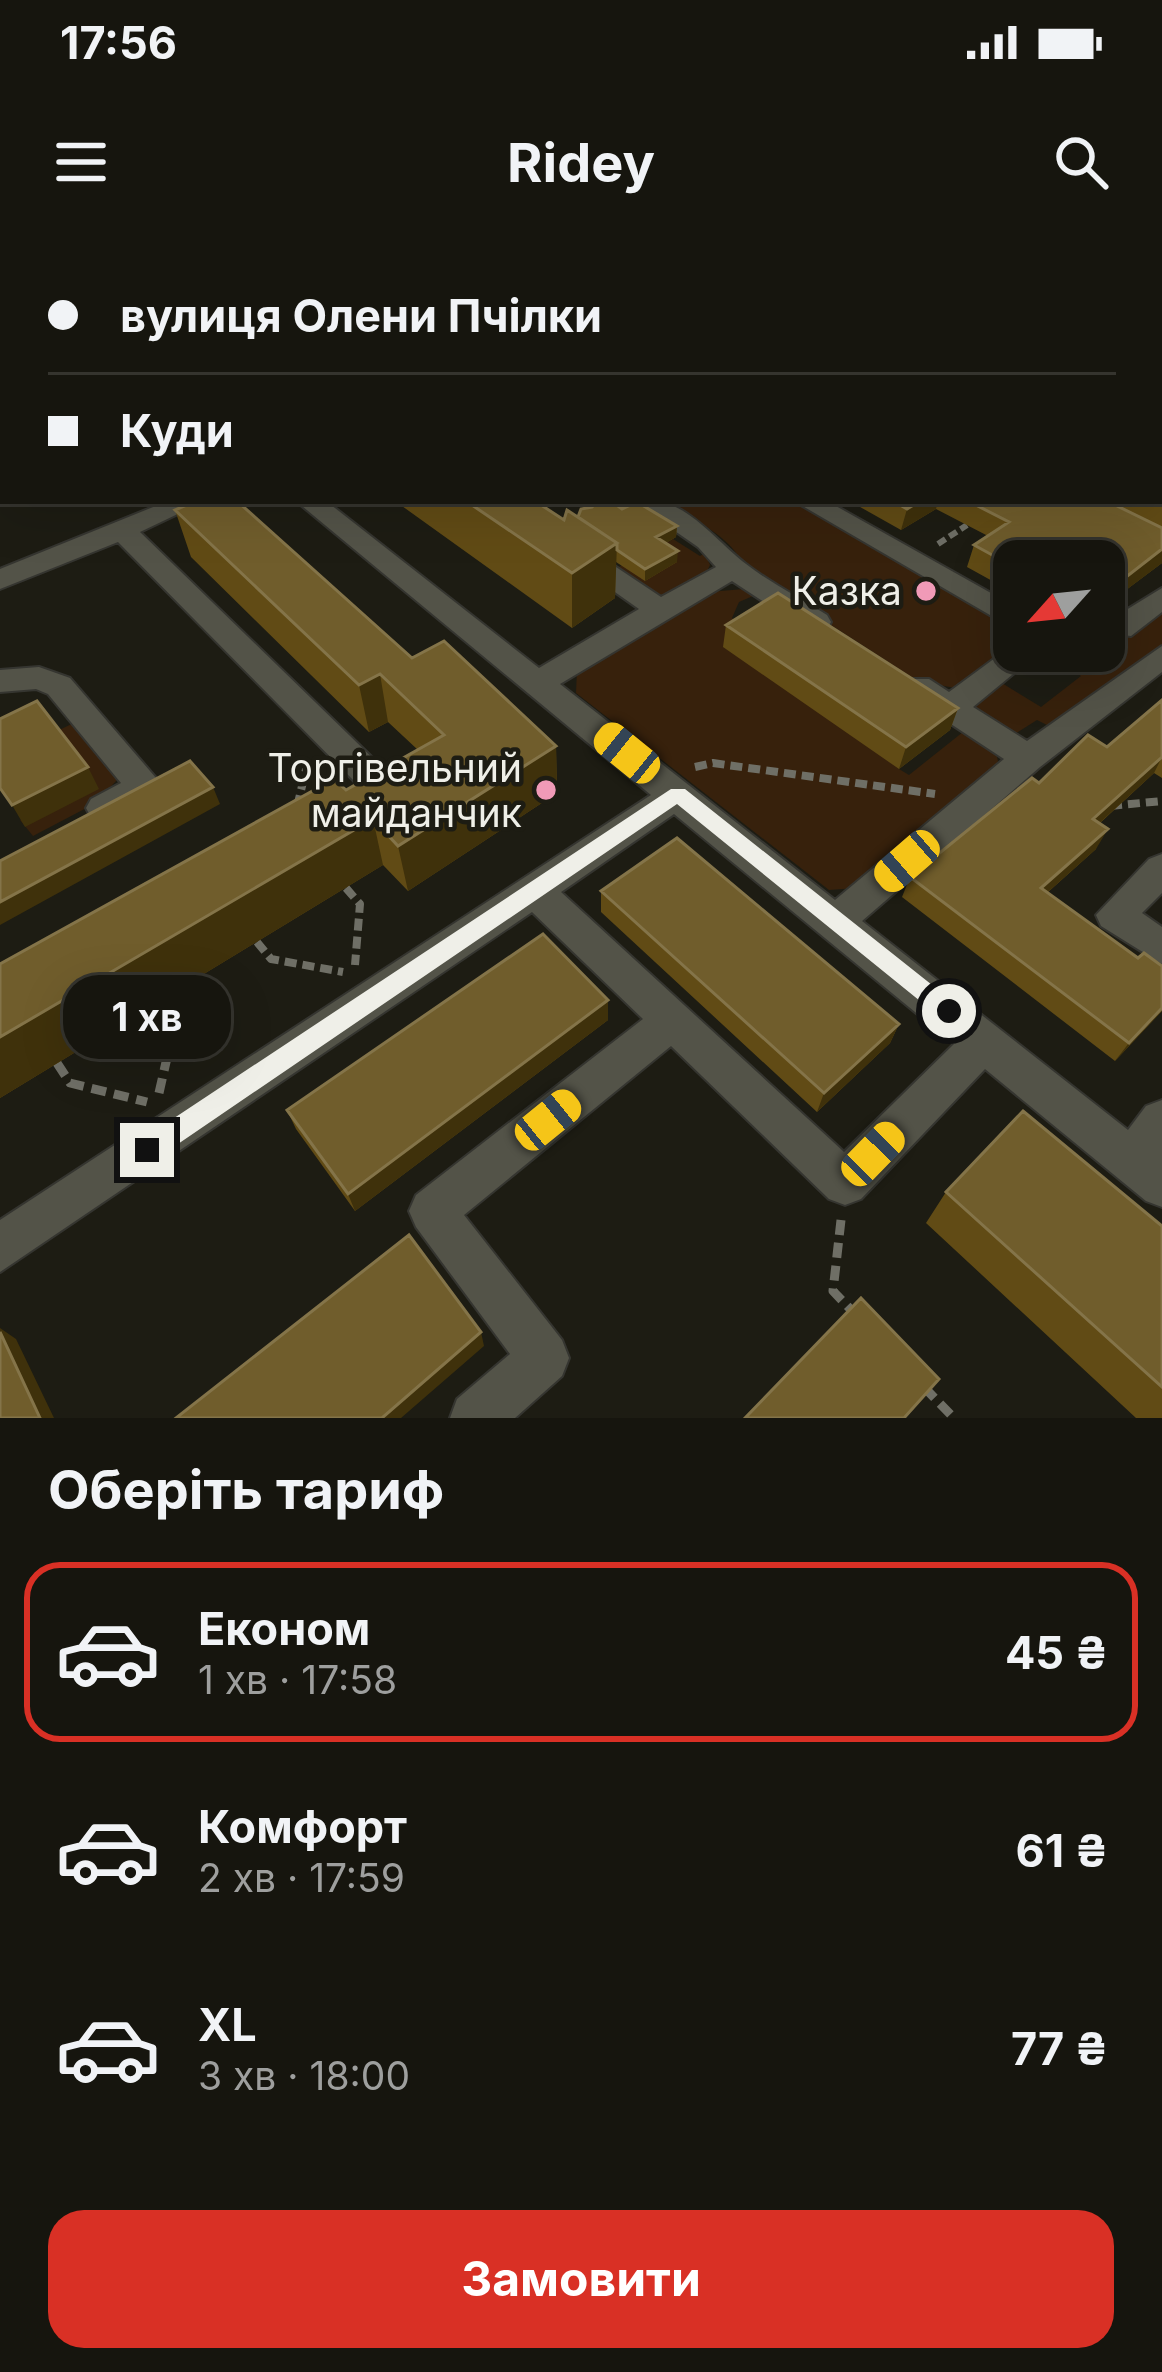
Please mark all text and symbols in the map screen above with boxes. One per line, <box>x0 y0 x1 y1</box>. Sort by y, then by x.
text: 17:56 <box>60 15 177 70</box>
icon: menu <box>48 129 114 195</box>
icon: search <box>1048 129 1114 195</box>
text: Ridey <box>507 130 655 195</box>
text: вулиця Олени Пчілки <box>120 288 602 343</box>
text: Куди <box>120 403 234 458</box>
north arrow <box>993 540 1125 672</box>
map controls <box>993 540 1125 672</box>
place label: Казка <box>792 567 902 614</box>
marker: Казка <box>913 578 939 604</box>
car <box>588 716 666 790</box>
place label: Торгівельний майданчик <box>267 744 522 836</box>
marker: Торгівельний майданчик <box>533 777 559 803</box>
car <box>868 824 946 898</box>
callout: 1 хв <box>63 976 231 1060</box>
route start <box>922 984 976 1038</box>
text: 1 хв <box>111 993 183 1040</box>
car <box>509 1083 587 1157</box>
car <box>835 1116 911 1192</box>
route end <box>120 1123 174 1177</box>
text: Оберіть тариф <box>48 1457 444 1522</box>
icon: car <box>54 1598 162 1706</box>
text: Економ <box>198 1601 370 1656</box>
text: 45 ₴ <box>1005 1625 1108 1680</box>
text: 1 хв · 17:58 <box>198 1656 397 1703</box>
icon: car <box>54 1796 162 1904</box>
text: Комфорт <box>198 1799 407 1854</box>
text: 61 ₴ <box>1015 1823 1108 1878</box>
text: 2 хв · 17:59 <box>198 1854 405 1901</box>
icon: car <box>54 1994 162 2102</box>
text: XL <box>198 1997 257 2052</box>
text: 77 ₴ <box>1011 2021 1108 2076</box>
text: 3 хв · 18:00 <box>198 2052 410 2099</box>
button: Замовити <box>48 2210 1114 2348</box>

